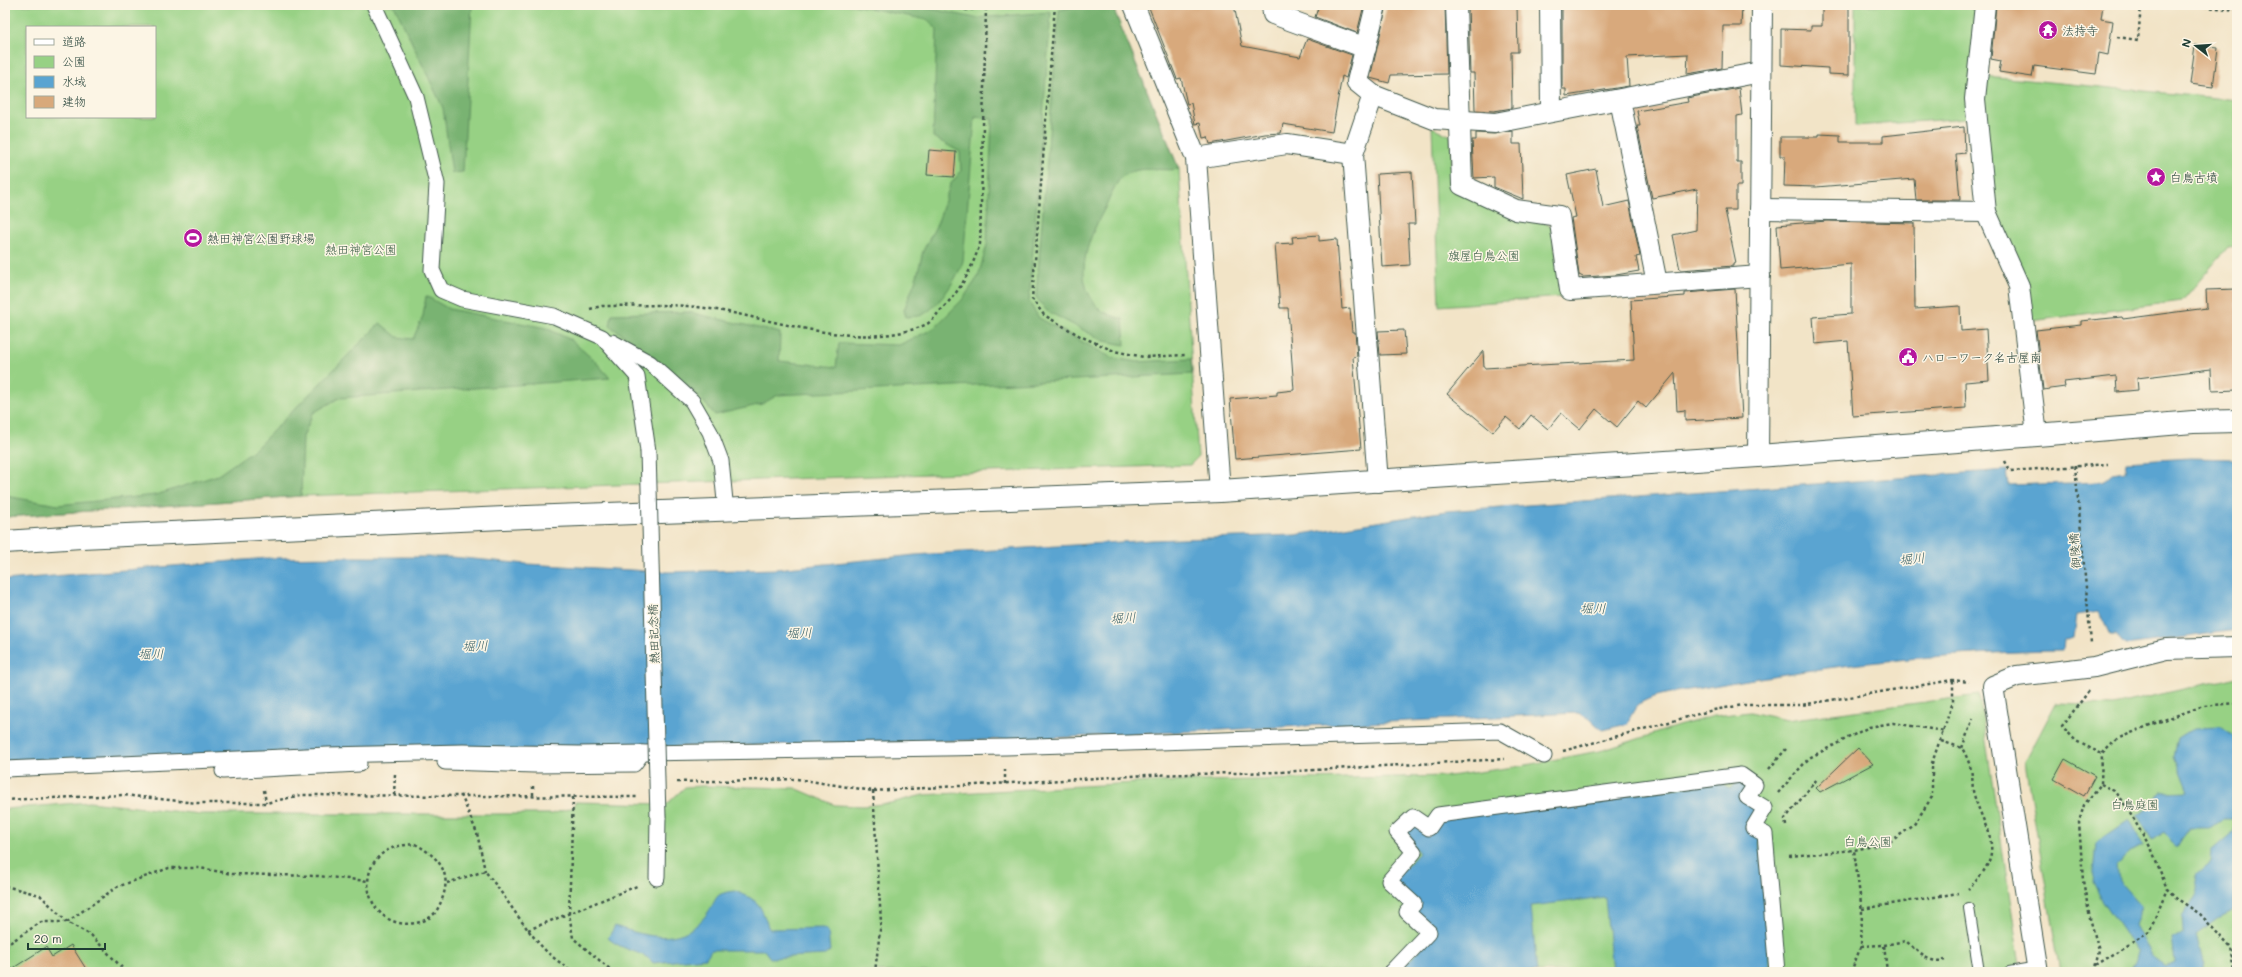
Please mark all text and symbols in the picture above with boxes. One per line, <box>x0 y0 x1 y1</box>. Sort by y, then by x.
temple icon: 法持寺 <box>2037 19 2059 41</box>
place label: 法持寺 <box>2062 22 2098 38</box>
legend <box>26 26 156 118</box>
north arrow <box>2176 26 2216 66</box>
text: 道路 <box>62 33 86 49</box>
text: N <box>2178 37 2194 49</box>
text: 公園 <box>62 53 86 69</box>
text: 水域 <box>62 73 86 89</box>
text: 建物 <box>62 93 86 109</box>
place icon: 白鳥古墳 <box>2145 166 2167 188</box>
place label: 白鳥古墳 <box>2170 169 2218 185</box>
sports icon: 熱田神宮公園野球場 <box>182 227 204 249</box>
place label: 熱田神宮公園野球場 <box>207 230 315 246</box>
park label: 熱田神宮公園 <box>325 241 397 257</box>
park label: 旗屋白鳥公園 <box>1448 247 1520 263</box>
public building icon: ハローワーク名古屋南 <box>1897 346 1919 368</box>
place label: ハローワーク名古屋南 <box>1922 349 2042 365</box>
street label: 御陵橋 <box>2064 532 2084 570</box>
water label: 堀川 <box>1898 548 1926 568</box>
water label: 堀川 <box>1580 599 1606 616</box>
street label: 熱田記念橋 <box>644 604 662 664</box>
water label: 堀川 <box>1109 608 1137 626</box>
water label: 堀川 <box>786 623 812 641</box>
water label: 堀川 <box>462 636 488 654</box>
water label: 堀川 <box>138 644 164 662</box>
park label: 白鳥庭園 <box>2111 796 2159 812</box>
park label: 白鳥公園 <box>1844 833 1892 849</box>
scale bar <box>28 925 105 951</box>
text: 20 m <box>34 930 62 946</box>

